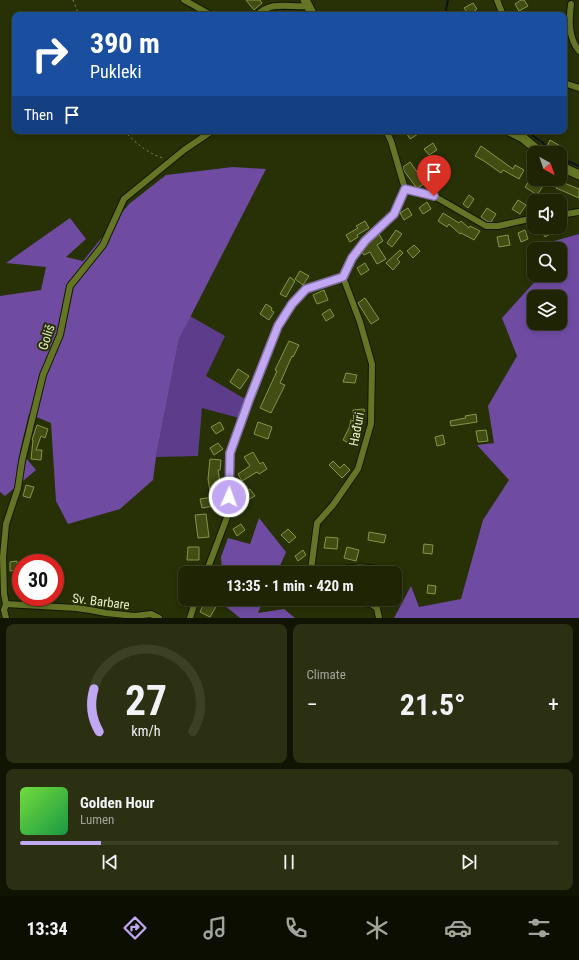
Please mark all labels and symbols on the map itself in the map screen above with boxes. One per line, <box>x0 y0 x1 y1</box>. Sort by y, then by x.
north arrow <box>527 146 567 186</box>
pin <box>417 155 451 196</box>
street label: Goliš <box>35 322 58 352</box>
street label: Hađuri <box>346 411 367 447</box>
position arrow <box>208 476 250 518</box>
speed limit sign: 30 <box>12 554 64 606</box>
street label: Sv. Barbare <box>71 591 131 612</box>

